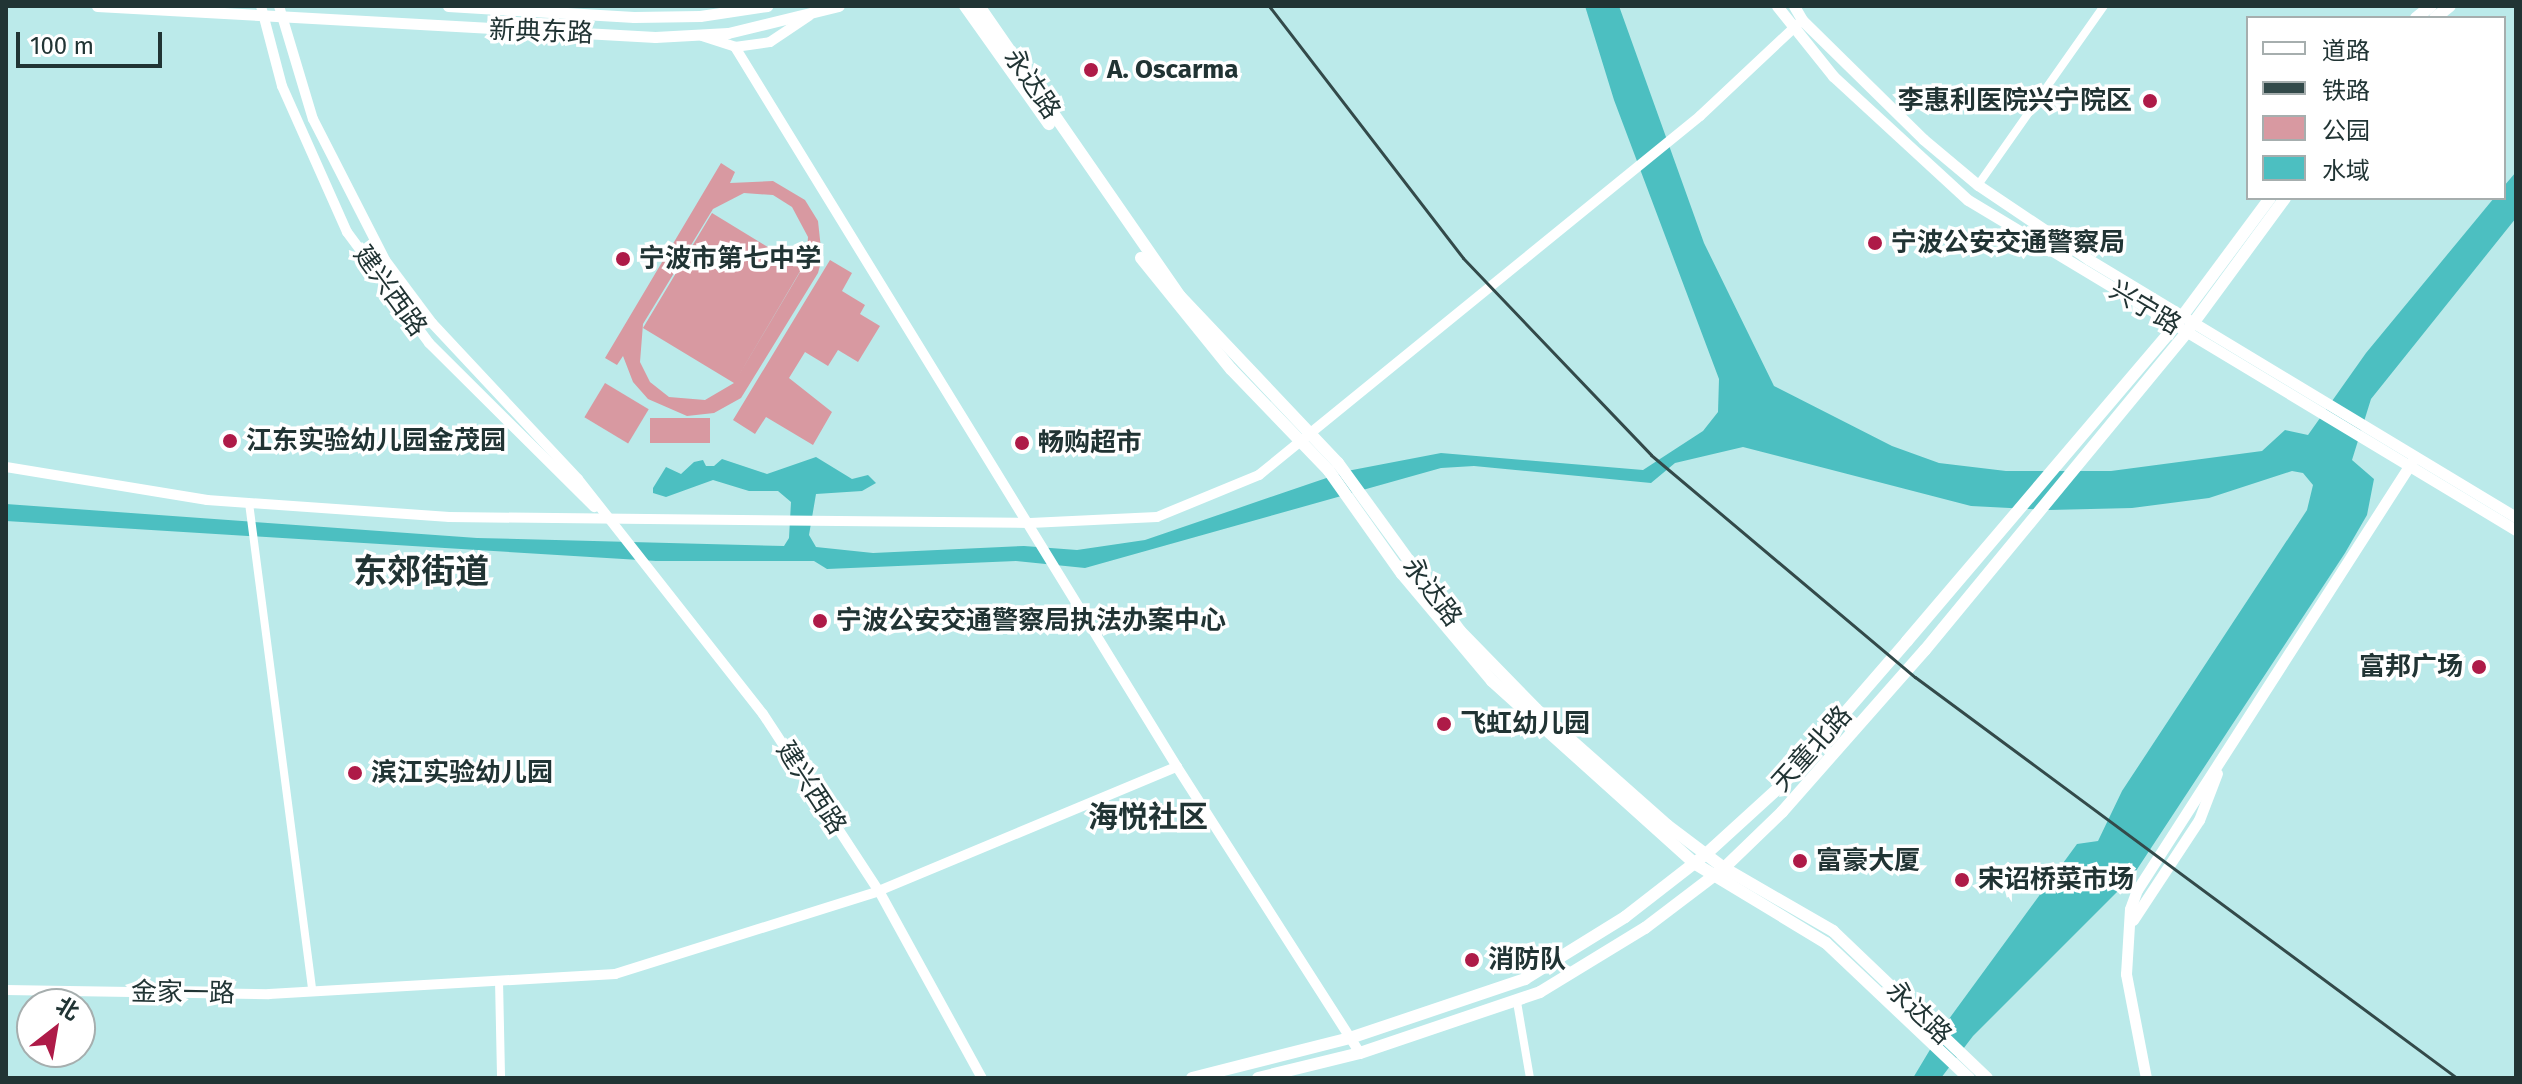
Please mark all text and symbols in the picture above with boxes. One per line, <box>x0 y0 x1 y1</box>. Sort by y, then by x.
street label: 新典东路 <box>488 15 594 49</box>
scale bar <box>20 16 166 66</box>
legend <box>2246 16 2506 200</box>
text: 100 m <box>30 32 94 60</box>
text: 道路 <box>2322 37 2370 65</box>
street label: 永达路 <box>997 43 1067 125</box>
place label: A. Oscarma <box>1107 54 1239 86</box>
marker: A. Oscarma <box>1082 61 1100 79</box>
text: 铁路 <box>2322 77 2370 105</box>
place label: 李惠利医院兴宁院区 <box>1898 85 2132 117</box>
marker: 李惠利医院兴宁院区 <box>2139 90 2161 112</box>
text: 公园 <box>2322 117 2370 145</box>
text: 水域 <box>2322 157 2370 185</box>
place label: 宁波公安交通警察局 <box>1891 227 2125 259</box>
marker: 宁波公安交通警察局 <box>1866 234 1884 252</box>
street label: 建兴西路 <box>347 240 433 342</box>
place label: 宁波市第七中学 <box>639 243 821 275</box>
marker: 宁波市第七中学 <box>614 250 632 268</box>
street label: 兴宁路 <box>2104 275 2186 341</box>
place label: 江东实验幼儿园金茂园 <box>246 425 506 457</box>
place label: 畅购超市 <box>1038 427 1142 459</box>
marker: 江东实验幼儿园金茂园 <box>221 432 239 450</box>
marker: 畅购超市 <box>1013 434 1031 452</box>
street label: 永达路 <box>1396 551 1468 633</box>
district label: 东郊街道 <box>353 552 489 592</box>
place label: 宁波公安交通警察局执法办案中心 <box>836 605 1226 637</box>
marker: 宁波公安交通警察局执法办案中心 <box>811 612 829 630</box>
place label: 富邦广场 <box>2359 651 2463 683</box>
marker: 富邦广场 <box>2470 658 2488 676</box>
street label: 天童北路 <box>1766 700 1858 798</box>
place label: 飞虹幼儿园 <box>1460 708 1590 740</box>
marker: 飞虹幼儿园 <box>1435 715 1453 733</box>
street label: 建兴西路 <box>770 736 852 840</box>
place label: 滨江实验幼儿园 <box>371 757 553 789</box>
marker: 滨江实验幼儿园 <box>346 764 364 782</box>
district label: 海悦社区 <box>1088 799 1208 835</box>
place label: 富豪大厦 <box>1816 845 1920 877</box>
marker: 富豪大厦 <box>1791 852 1809 870</box>
place label: 宋诏桥菜市场 <box>1978 864 2134 896</box>
marker: 宋诏桥菜市场 <box>1953 871 1971 889</box>
place label: 消防队 <box>1488 944 1566 976</box>
marker: 消防队 <box>1463 951 1481 969</box>
street label: 永达路 <box>1880 975 1958 1051</box>
street label: 金家一路 <box>131 976 235 1010</box>
north arrow <box>16 988 96 1068</box>
text: 北 <box>51 991 84 1026</box>

